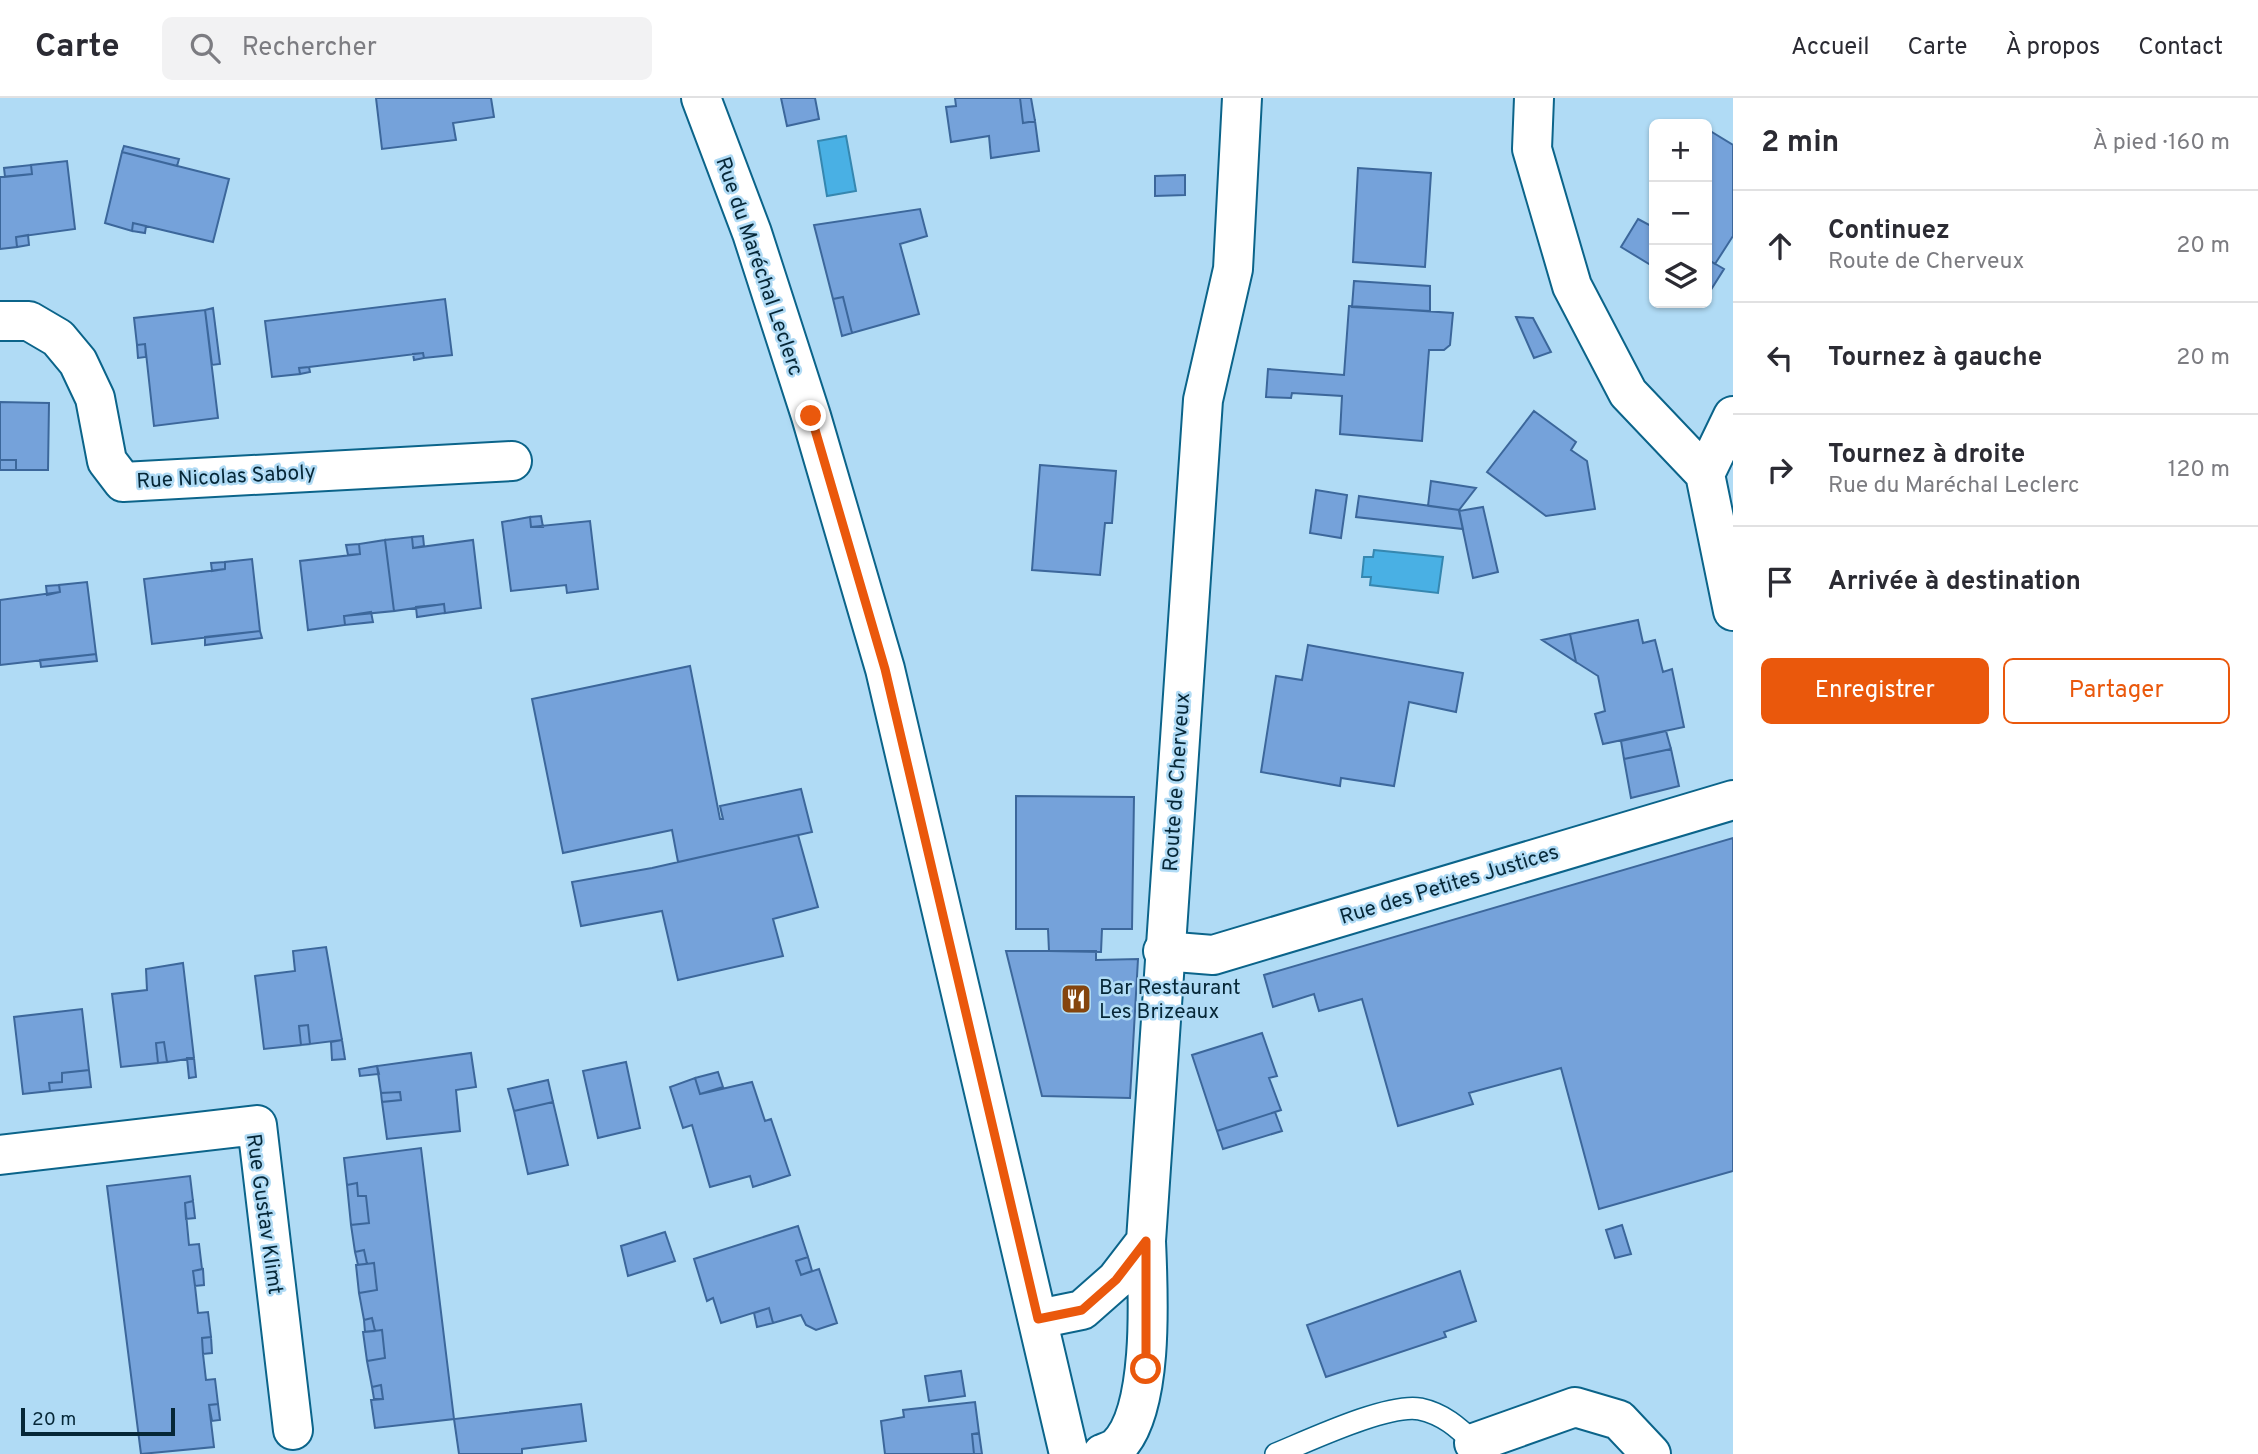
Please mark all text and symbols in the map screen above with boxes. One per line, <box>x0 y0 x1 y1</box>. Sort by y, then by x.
search box <box>162 17 652 80</box>
text: Carte <box>35 27 120 69</box>
icon: search <box>186 29 224 67</box>
text: Rechercher <box>242 32 377 65</box>
text: Accueil <box>1791 33 1870 63</box>
text: Carte <box>1908 33 1967 63</box>
text: À propos <box>2005 33 2100 63</box>
text: Contact <box>2138 33 2223 63</box>
map controls <box>1649 119 1712 308</box>
button: + <box>1649 119 1712 182</box>
text: 2 min <box>1761 125 1839 162</box>
text: À pied · 160 m <box>2093 129 2230 158</box>
street label: Rue du Maréchal Leclerc <box>708 154 809 379</box>
button: − <box>1649 182 1712 245</box>
text: Continuez <box>1828 215 1950 248</box>
icon: ahead <box>1761 227 1799 265</box>
text: 20 m <box>2176 232 2230 261</box>
button: layers <box>1649 245 1712 308</box>
text: Route de Cherveux <box>1828 248 2024 277</box>
icon: left <box>1761 339 1799 377</box>
text: Tournez à gauche <box>1828 342 2042 375</box>
text: 20 m <box>2176 344 2230 373</box>
route end <box>795 400 826 431</box>
text: Tournez à droite <box>1828 439 2025 472</box>
icon: right <box>1761 451 1799 489</box>
text: 120 m <box>2168 456 2230 485</box>
street label: Rue Nicolas Saboly <box>136 459 316 496</box>
text: Rue du Maréchal Leclerc <box>1828 472 2080 501</box>
icon: arrive <box>1761 563 1799 601</box>
text: Arrivée à destination <box>1828 566 2081 599</box>
button: Enregistrer <box>1761 658 1989 724</box>
button: Partager <box>2003 658 2230 724</box>
street label: Route de Cherveux <box>1158 692 1197 872</box>
street label: Rue des Petites Justices <box>1337 839 1562 932</box>
place label: Bar Restaurant Les Brizeaux <box>1099 975 1241 1026</box>
restaurant icon: Bar Restaurant Les Brizeaux <box>1059 982 1093 1016</box>
street label: Rue Gustav Klimt <box>239 1132 288 1296</box>
route start <box>1130 1353 1161 1384</box>
scale bar <box>21 1405 175 1437</box>
text: 20 m <box>32 1408 76 1432</box>

